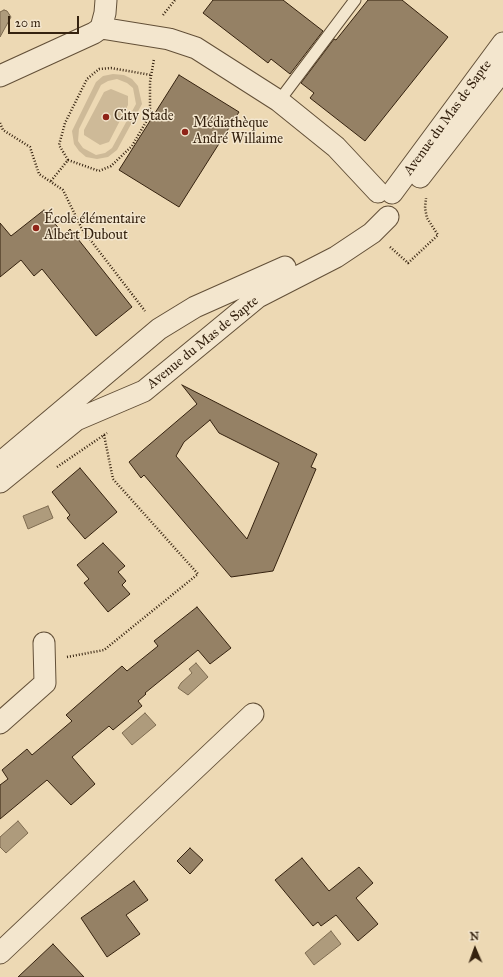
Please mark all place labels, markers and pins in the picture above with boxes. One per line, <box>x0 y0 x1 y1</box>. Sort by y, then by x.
place label: City Stade <box>114 109 174 125</box>
marker: City Stade <box>101 112 111 122</box>
place label: Médiathèque André Willaime <box>193 116 283 148</box>
marker: Médiathèque André Willaime <box>180 127 190 137</box>
place label: École élémentaire Albert Dubout <box>44 212 146 244</box>
marker: École élémentaire Albert Dubout <box>31 223 41 233</box>

